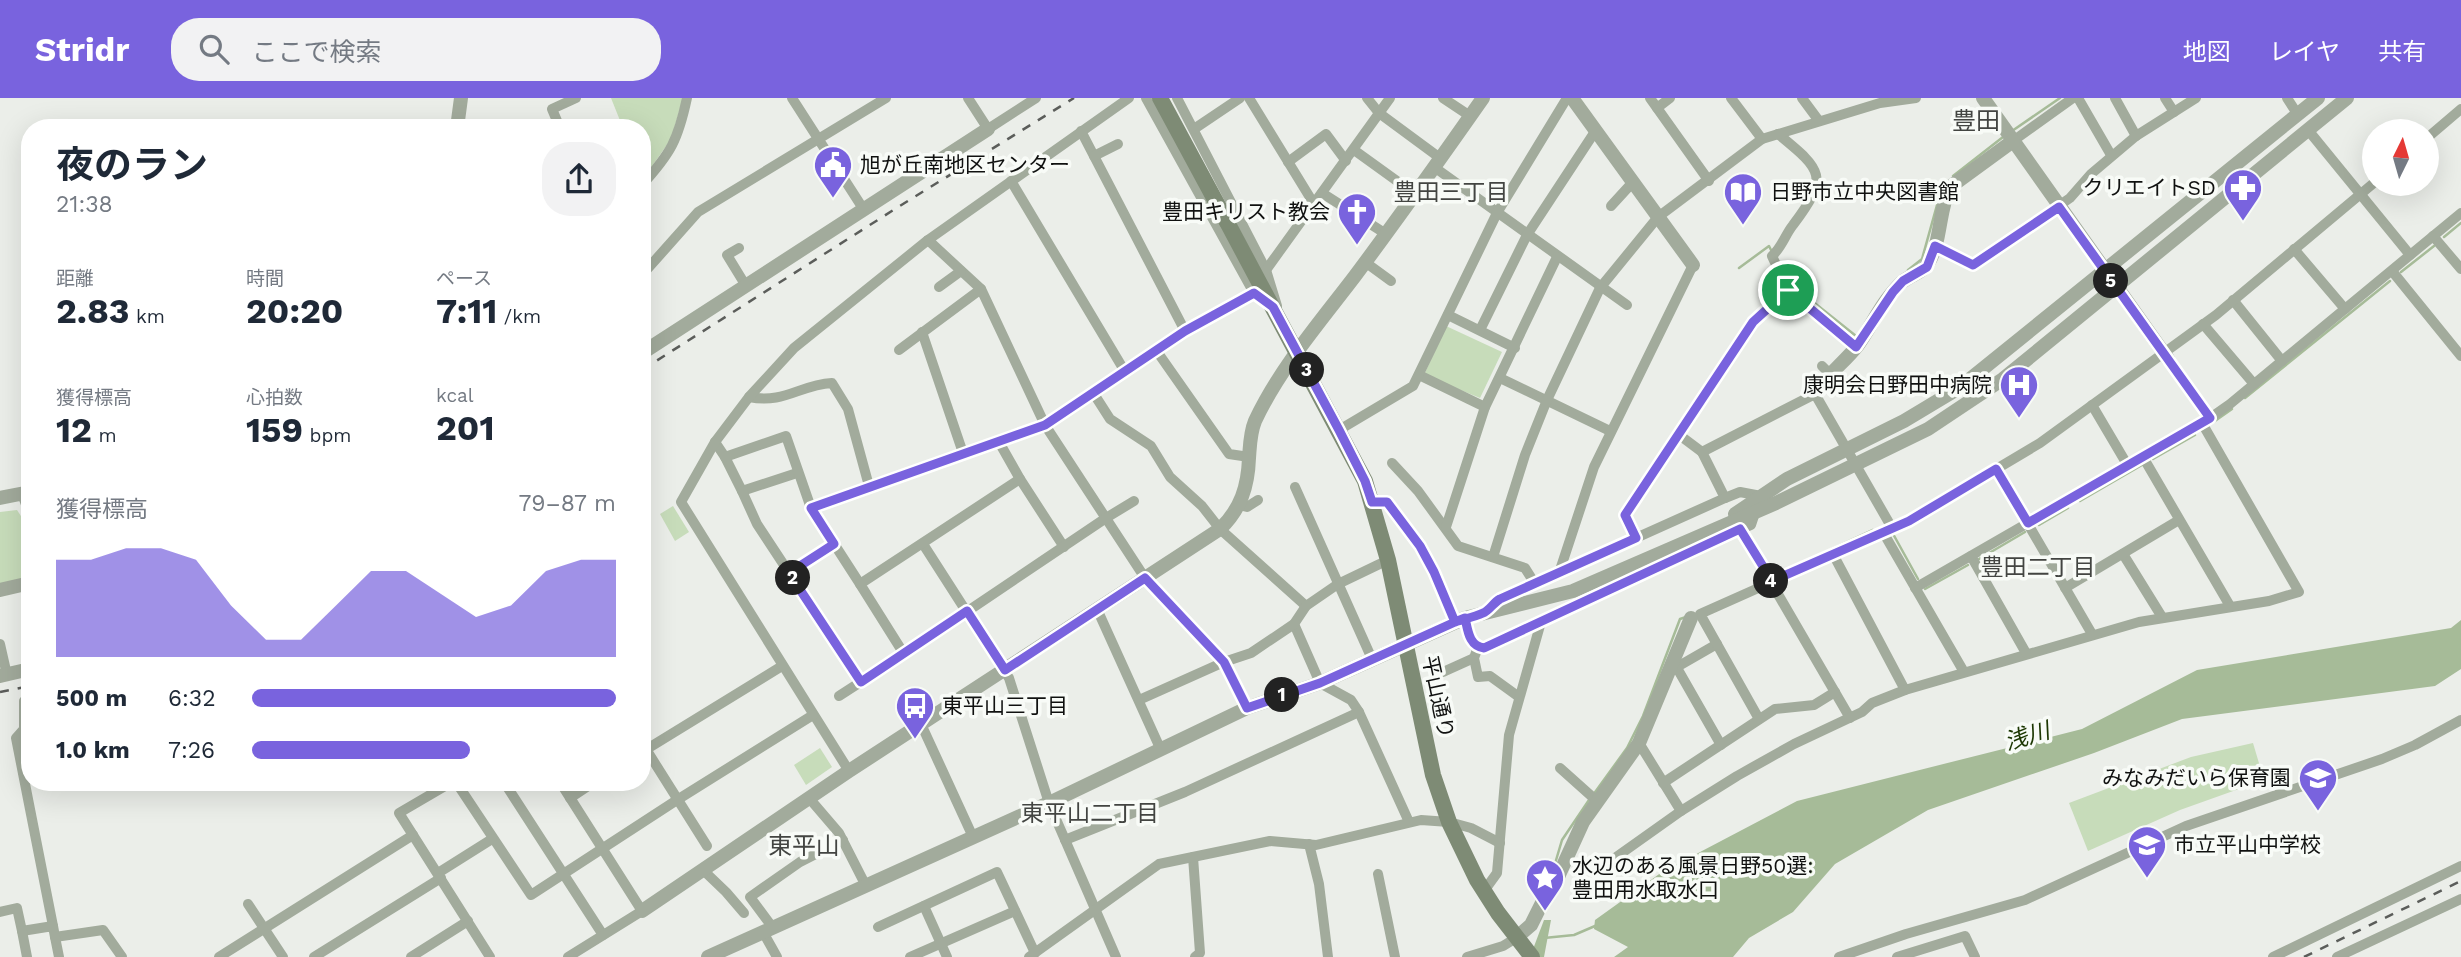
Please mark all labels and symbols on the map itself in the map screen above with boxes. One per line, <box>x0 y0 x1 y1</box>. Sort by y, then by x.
district label: 豊田 <box>1952 107 2000 135</box>
north arrow <box>2362 119 2440 196</box>
public building icon: 旭が丘南地区センター <box>812 144 854 199</box>
place label: 旭が丘南地区センター <box>860 152 1070 177</box>
pharmacy icon: クリエイトSD <box>2222 167 2264 222</box>
library icon: 日野市立中央図書館 <box>1722 171 1764 226</box>
place label: クリエイトSD <box>2082 175 2216 200</box>
district label: 豊田三丁目 <box>1394 179 1509 206</box>
place label: 日野市立中央図書館 <box>1770 179 1959 204</box>
church icon: 豊田キリスト教会 <box>1336 191 1378 246</box>
place label: 豊田キリスト教会 <box>1162 199 1330 224</box>
pin <box>1758 260 1818 320</box>
pin: 5 <box>2094 264 2128 298</box>
pin: 3 <box>1290 352 1324 388</box>
hospital icon: 康明会日野田中病院 <box>1998 364 2040 419</box>
place label: 康明会日野田中病院 <box>1803 372 1992 397</box>
district label: 豊田二丁目 <box>1981 554 2096 581</box>
pin: 2 <box>776 560 810 596</box>
pin: 4 <box>1754 564 1788 598</box>
street label: 平山通り <box>1418 653 1459 741</box>
pin: 1 <box>1264 678 1300 712</box>
bus stop icon: 東平山三丁目 <box>894 685 936 740</box>
place label: 東平山三丁目 <box>942 693 1068 718</box>
water label: 浅川 <box>2001 716 2056 756</box>
school or university icon: みなみだいら保育園 <box>2297 757 2339 812</box>
place label: みなみだいら保育園 <box>2102 765 2291 790</box>
district label: 東平山二丁目 <box>1021 800 1159 827</box>
school or university icon: 市立平山中学校 <box>2126 824 2168 879</box>
district label: 東平山 <box>768 832 840 860</box>
place label: 市立平山中学校 <box>2174 832 2321 857</box>
place label: 水辺のある風景日野50選: 豊田用水取水口 <box>1572 853 1814 902</box>
place icon: 水辺のある風景日野50選: 豊田用水取水口 <box>1524 857 1566 912</box>

